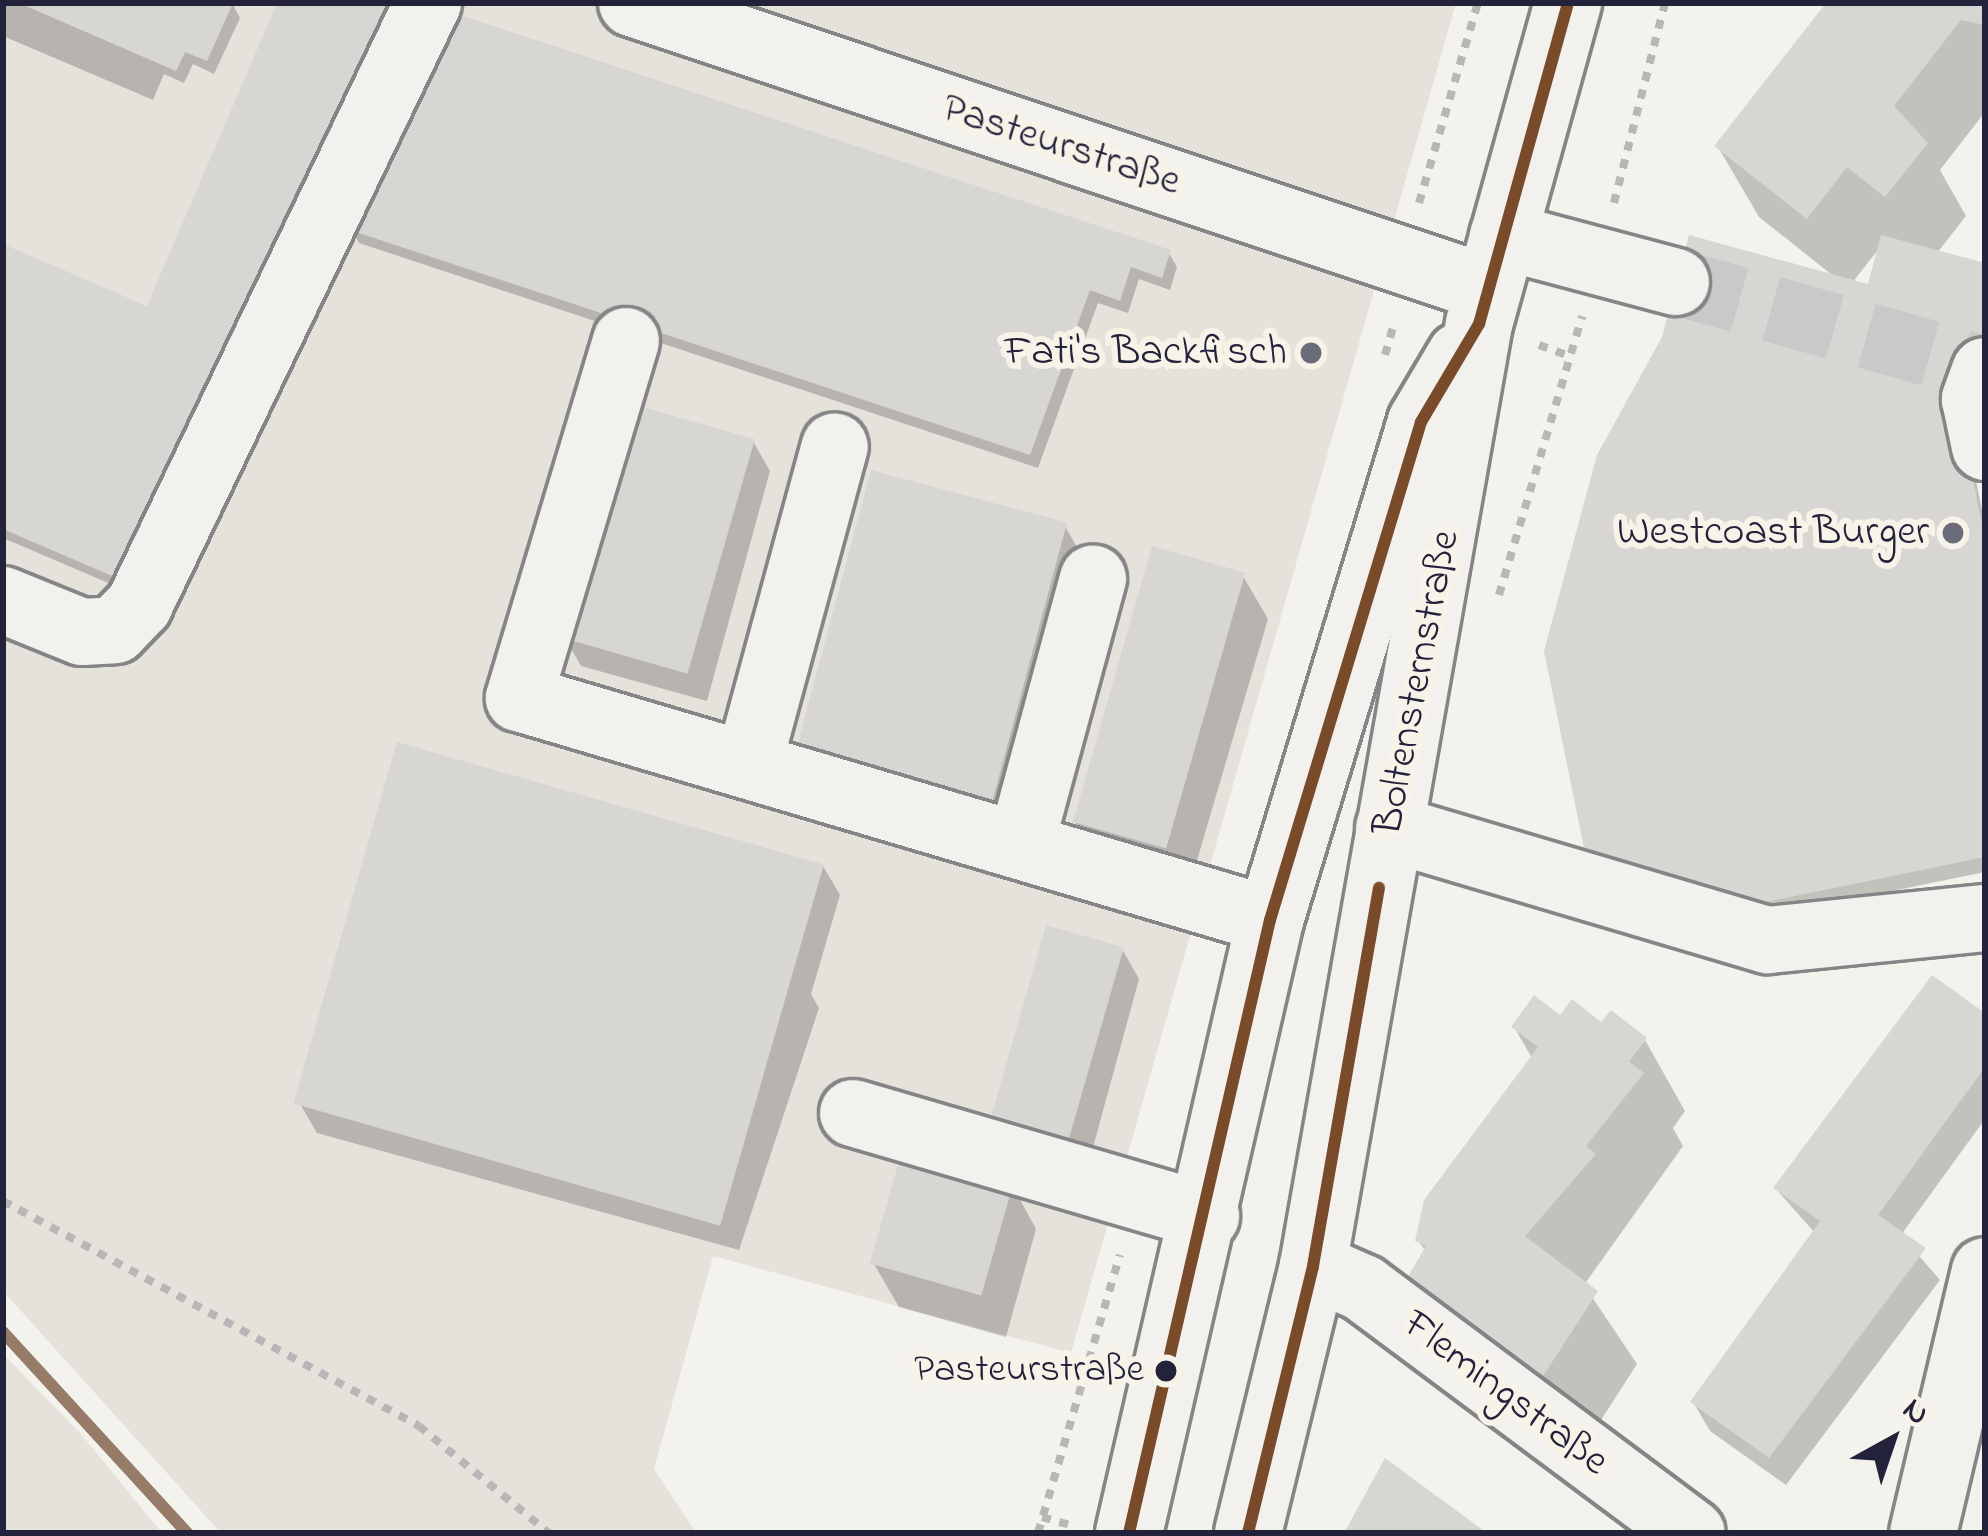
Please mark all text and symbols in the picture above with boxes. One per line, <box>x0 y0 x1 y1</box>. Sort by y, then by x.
street label: Pasteurstraße <box>935 84 1187 208</box>
place label: Fati's Backfisch <box>1004 328 1287 378</box>
marker: Fati's Backfisch <box>1298 340 1324 366</box>
place label: Westcoast Burger <box>1617 508 1929 558</box>
marker: Westcoast Burger <box>1940 520 1966 546</box>
street label: Boltensternstraße <box>1364 526 1472 840</box>
street label: Flemingstraße <box>1392 1300 1618 1488</box>
place label: Pasteurstraße <box>914 1348 1144 1394</box>
marker: Pasteurstraße <box>1155 1360 1177 1382</box>
north arrow <box>1832 1380 1952 1500</box>
text: N <box>1891 1387 1939 1438</box>

